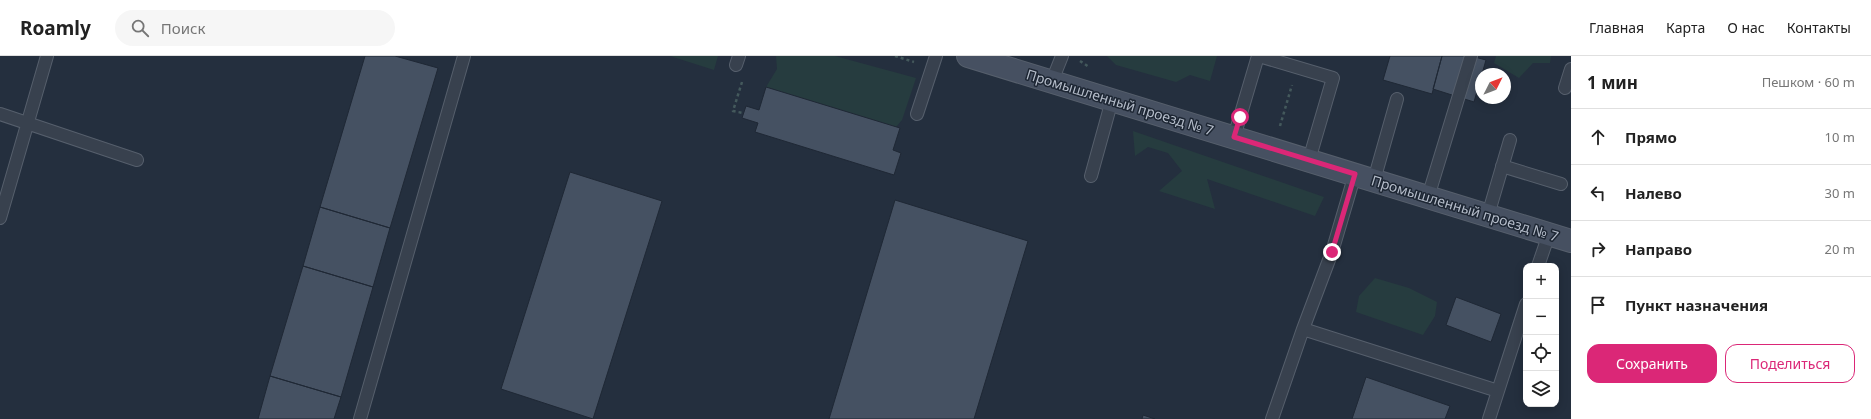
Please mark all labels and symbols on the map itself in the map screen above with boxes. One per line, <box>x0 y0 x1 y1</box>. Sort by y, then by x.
street label: Промышленный проезд № 7 <box>1024 64 1216 140</box>
north arrow <box>1475 68 1511 104</box>
route start <box>1231 108 1249 126</box>
street label: Промышленный проезд № 7 <box>1369 170 1561 246</box>
route end <box>1323 243 1341 261</box>

